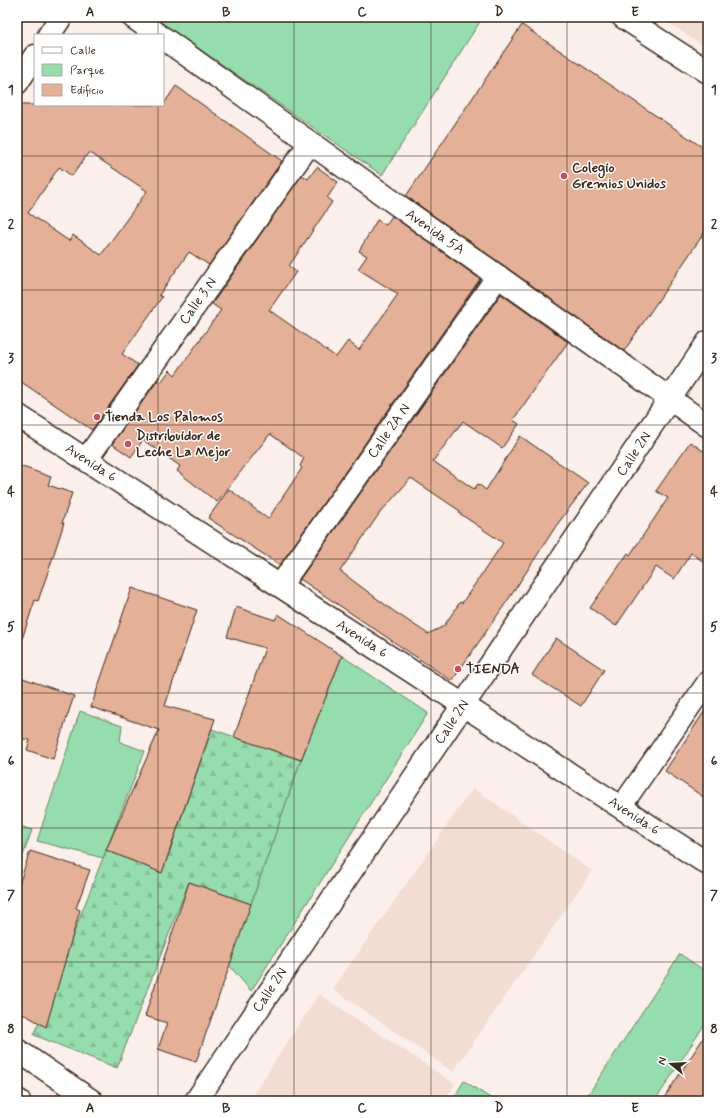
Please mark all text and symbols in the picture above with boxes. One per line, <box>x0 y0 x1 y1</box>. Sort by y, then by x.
text: A <box>86 4 94 21</box>
text: B <box>222 4 231 21</box>
text: C <box>357 4 367 21</box>
text: D <box>495 4 504 21</box>
text: E <box>631 4 639 21</box>
legend <box>34 34 164 106</box>
text: Calle <box>70 43 96 59</box>
text: Parque <box>70 63 105 79</box>
text: 1 <box>8 82 14 99</box>
text: 1 <box>711 82 717 99</box>
text: Edificio <box>70 83 104 99</box>
place label: Colegio Gremios Unidos <box>572 159 667 193</box>
marker: Colegio Gremios Unidos <box>559 171 569 181</box>
street label: Avenida 5A <box>402 205 468 259</box>
text: 2 <box>8 216 15 233</box>
text: 2 <box>711 216 718 233</box>
street label: Calle 3 N <box>175 274 221 328</box>
text: 3 <box>8 350 14 367</box>
text: 3 <box>711 350 717 367</box>
street label: Calle 2A N <box>364 400 414 462</box>
place label: Tienda Los Palomos <box>105 408 223 426</box>
marker: Tienda Los Palomos <box>92 412 102 422</box>
place label: Distribuidor de Leche La Mejor <box>136 427 231 462</box>
street label: Calle 2N <box>613 428 655 480</box>
marker: Distribuidor de Leche La Mejor <box>123 439 133 449</box>
street label: Avenida 6 <box>62 440 120 486</box>
text: 4 <box>7 484 15 501</box>
text: 4 <box>710 484 718 501</box>
street label: Avenida 6 <box>333 616 391 662</box>
text: 5 <box>7 619 15 636</box>
text: 5 <box>710 619 718 636</box>
place label: TIENDA <box>466 660 520 678</box>
marker: TIENDA <box>453 664 463 674</box>
street label: Calle 2N <box>431 696 473 748</box>
text: 6 <box>8 753 15 770</box>
text: 6 <box>711 753 718 770</box>
street label: Avenida 6 <box>605 793 663 839</box>
text: 7 <box>7 887 15 904</box>
text: 7 <box>710 887 718 904</box>
street label: Calle 2N <box>249 964 291 1016</box>
text: 8 <box>7 1021 15 1038</box>
text: 8 <box>710 1021 718 1038</box>
north arrow <box>651 1044 691 1084</box>
text: N <box>655 1056 670 1067</box>
text: A <box>86 1100 94 1117</box>
text: B <box>222 1100 231 1117</box>
text: C <box>357 1100 367 1117</box>
text: D <box>495 1100 504 1117</box>
text: E <box>631 1100 639 1117</box>

